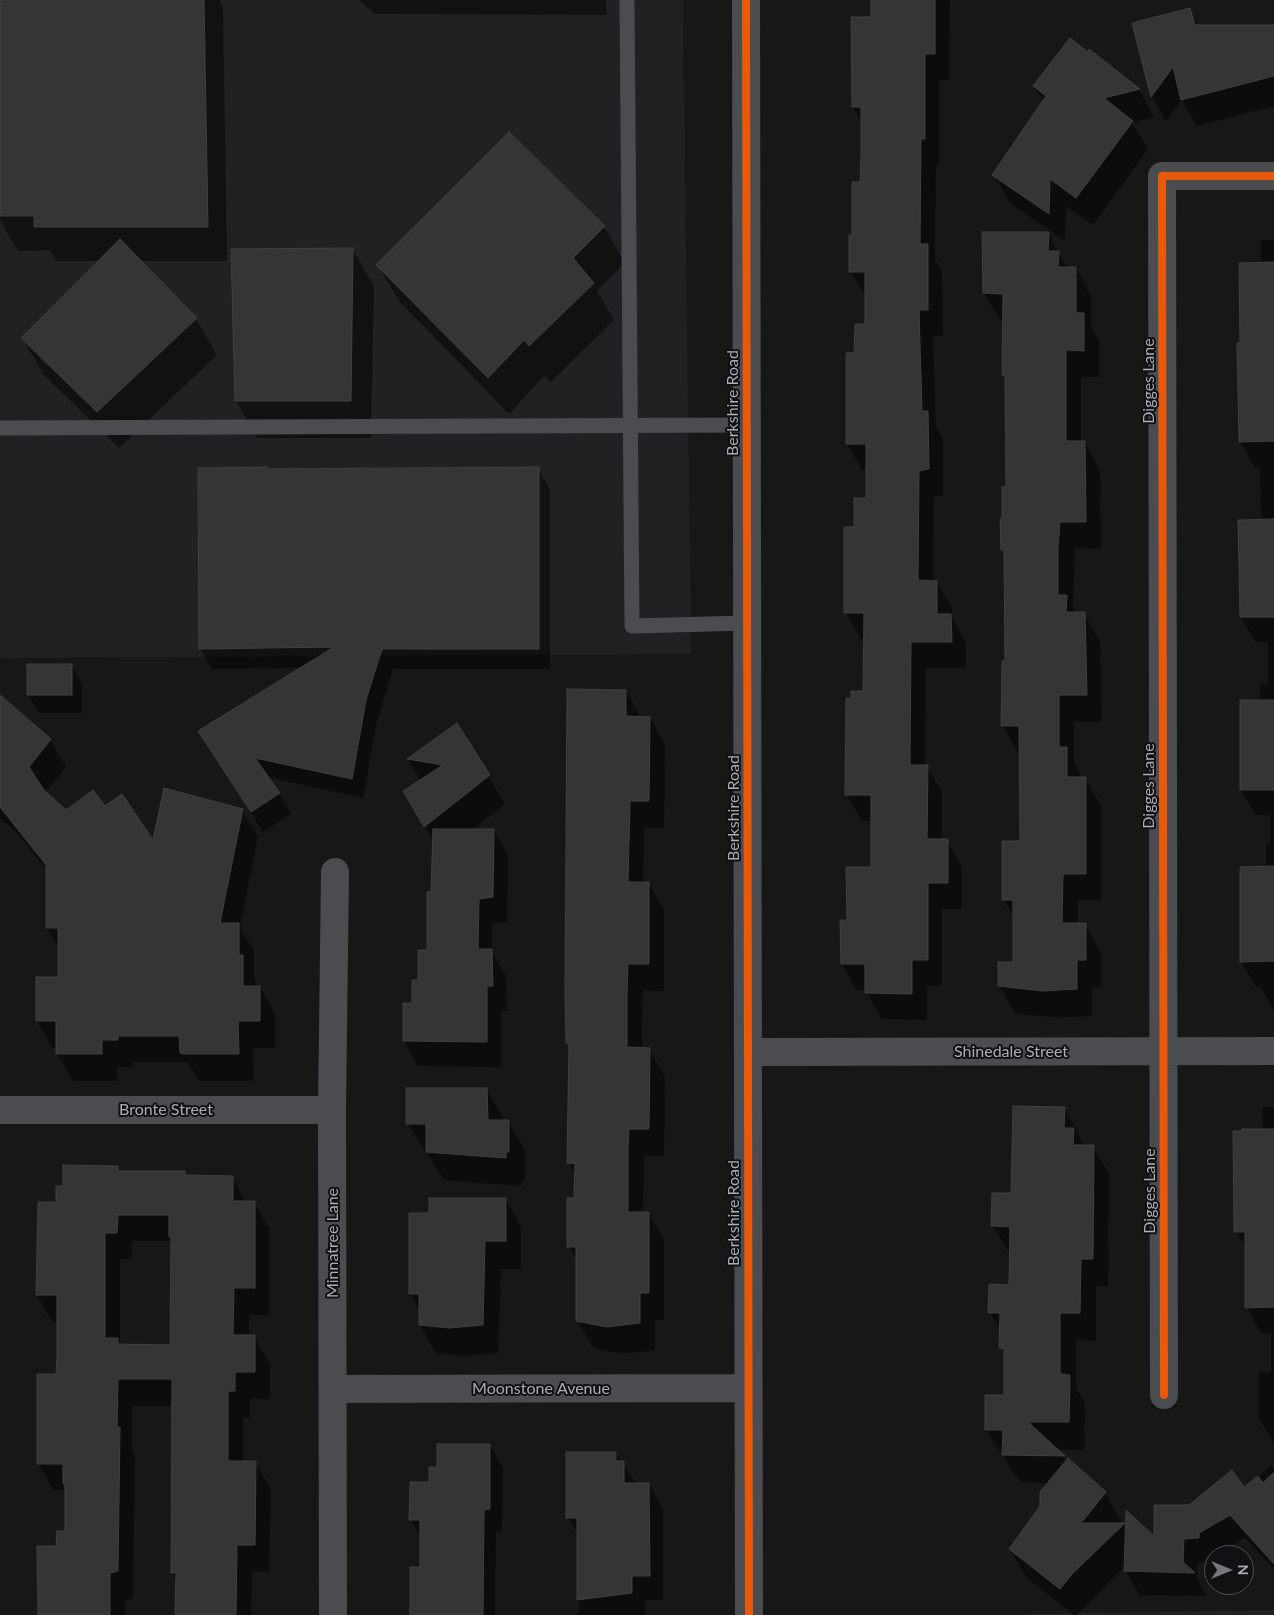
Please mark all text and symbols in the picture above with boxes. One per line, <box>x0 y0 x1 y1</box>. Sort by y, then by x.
street label: Digges Lane <box>1139 338 1159 424</box>
street label: Berkshire Road <box>723 350 743 456</box>
street label: Digges Lane <box>1139 743 1159 829</box>
street label: Berkshire Road <box>724 755 744 861</box>
street label: Shinedale Street <box>954 1042 1068 1062</box>
street label: Bronte Street <box>119 1100 213 1120</box>
street label: Digges Lane <box>1140 1148 1160 1234</box>
street label: Berkshire Road <box>724 1160 744 1266</box>
street label: Minnatree Lane <box>323 1188 343 1298</box>
street label: Moonstone Avenue <box>472 1379 610 1399</box>
north arrow <box>1204 1545 1254 1595</box>
text: N <box>1235 1565 1252 1575</box>

